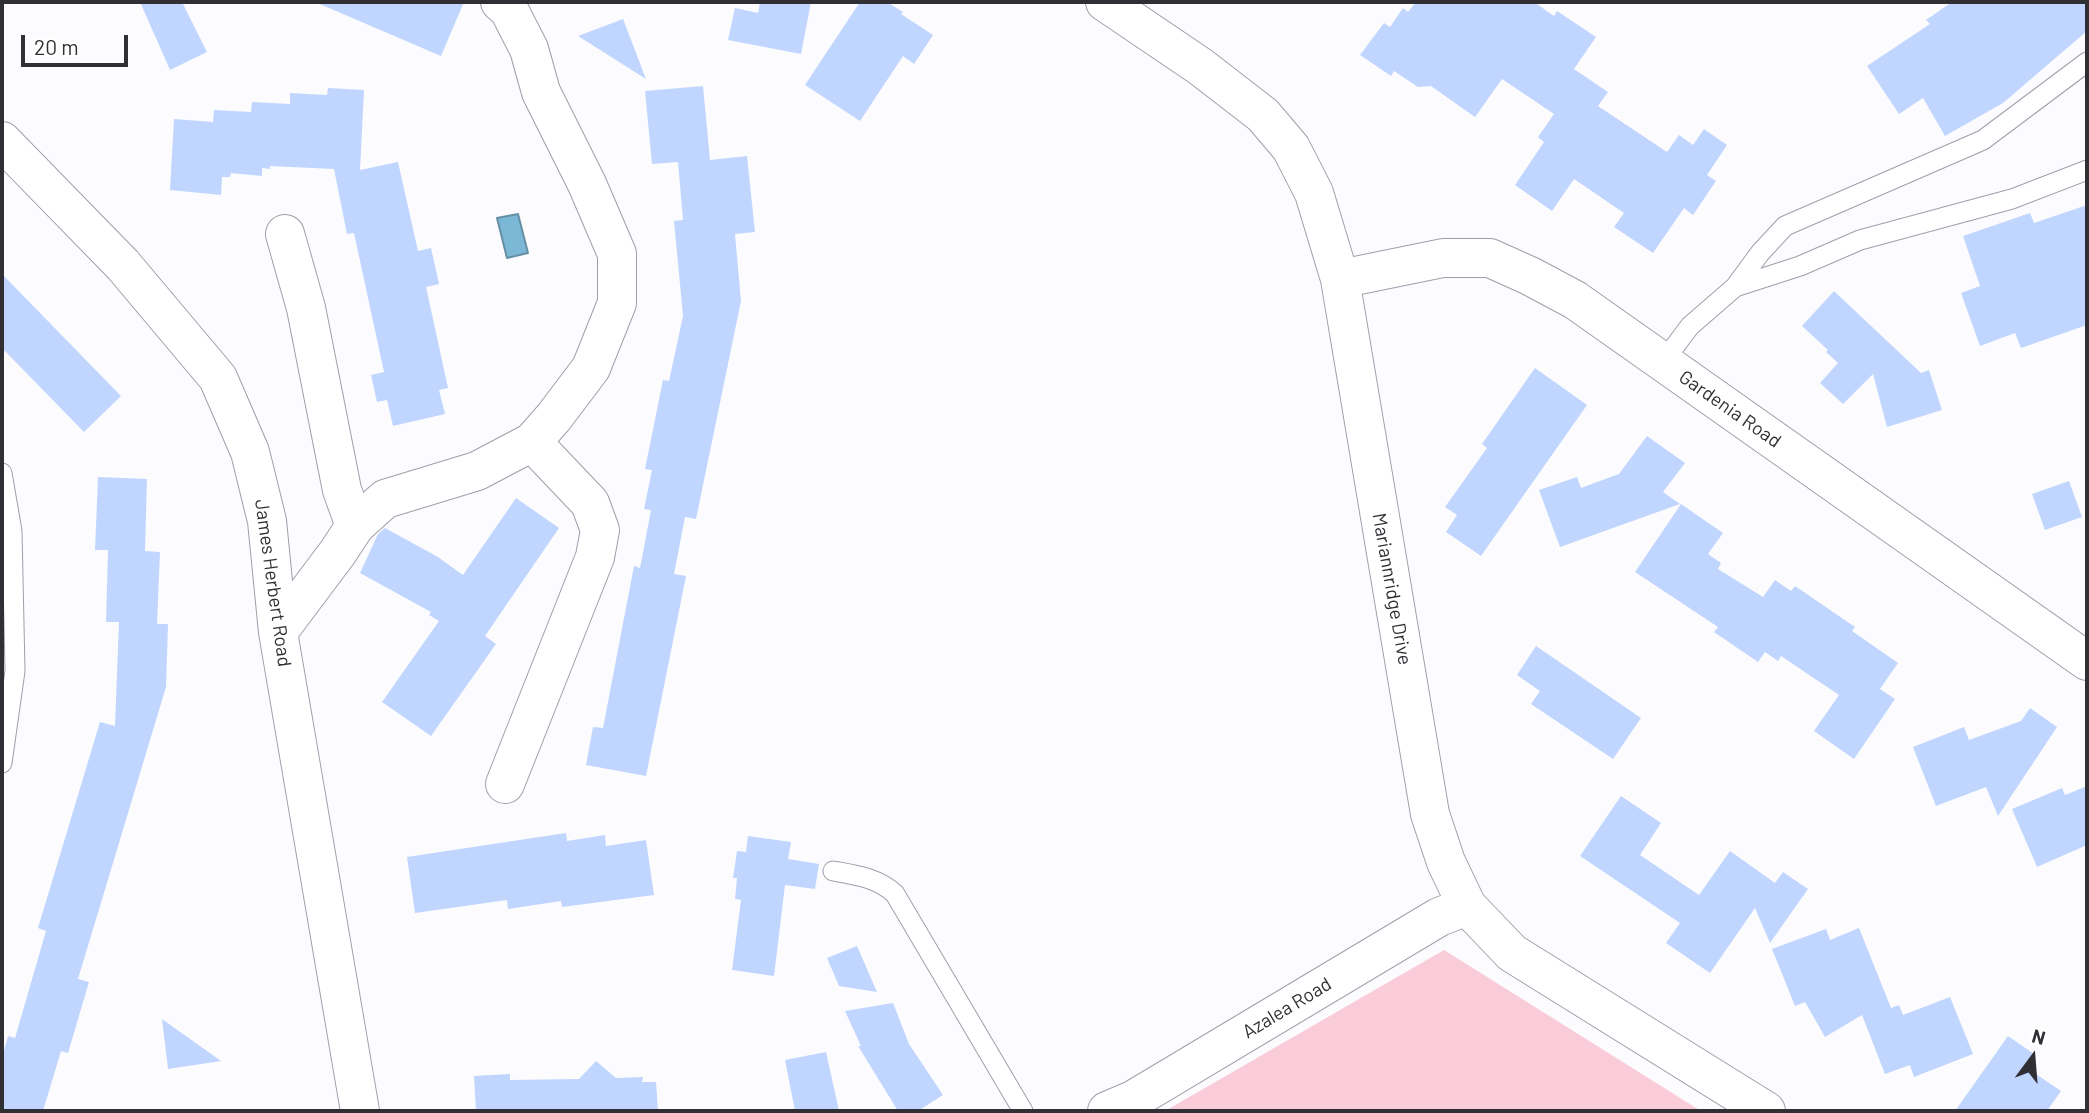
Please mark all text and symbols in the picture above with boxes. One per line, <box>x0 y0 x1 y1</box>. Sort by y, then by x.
scale bar <box>24 21 131 65</box>
text: 20 m <box>34 34 79 59</box>
street label: Gardenia Road <box>1675 365 1785 453</box>
street label: James Herbert Road <box>250 498 296 668</box>
street label: Mariannridge Drive <box>1367 511 1417 667</box>
street label: Azalea Road <box>1238 973 1336 1043</box>
north arrow <box>1998 1022 2068 1092</box>
text: N <box>2030 1024 2048 1049</box>

